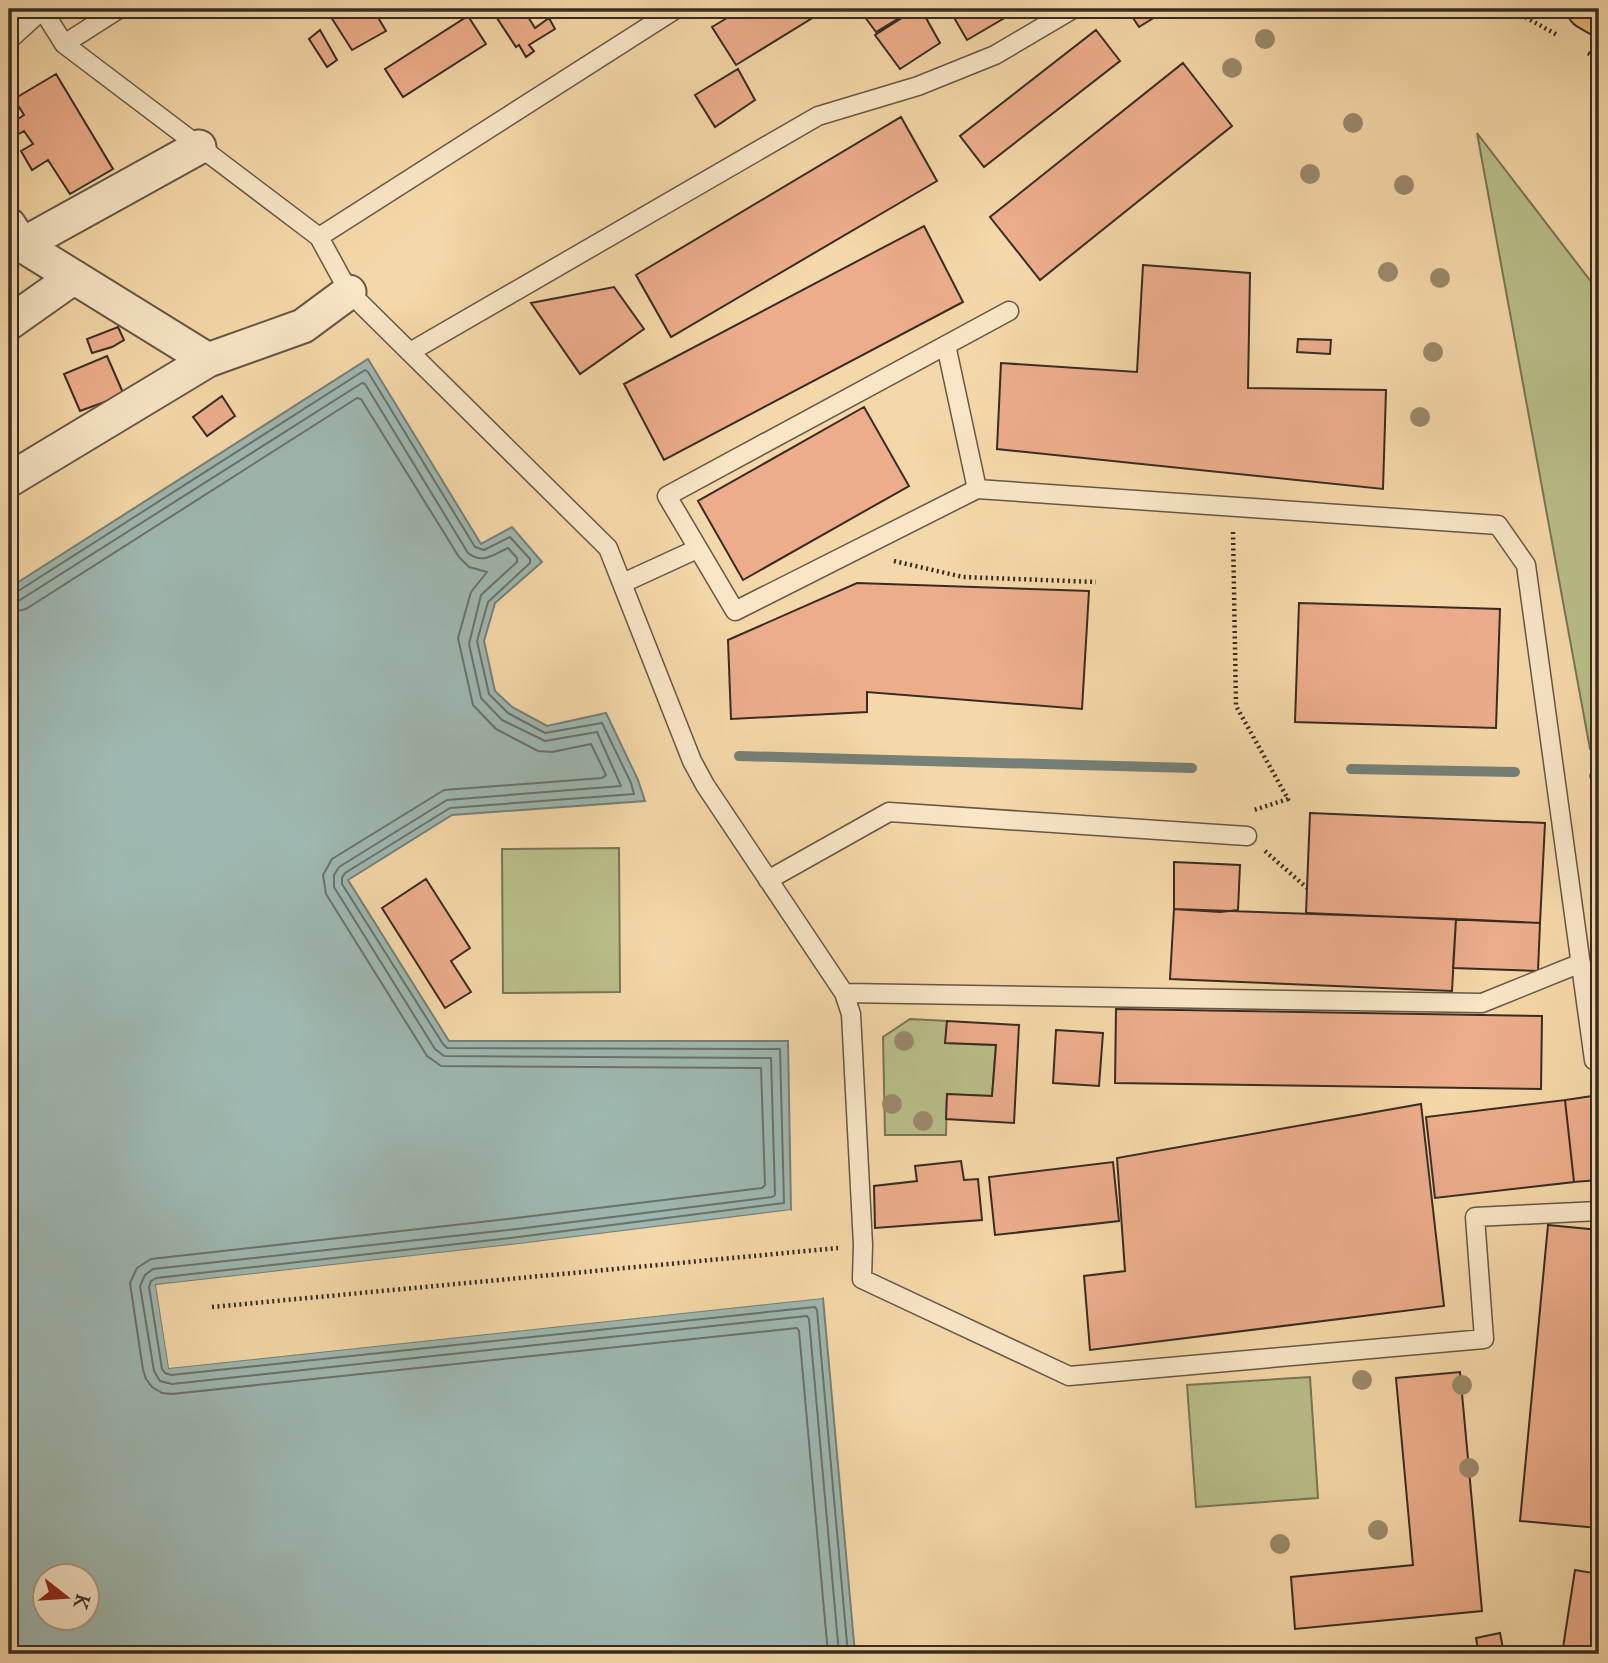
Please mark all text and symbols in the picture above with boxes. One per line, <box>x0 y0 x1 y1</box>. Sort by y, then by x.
north arrow <box>32 1562 102 1632</box>
text: K <box>65 1591 95 1612</box>

